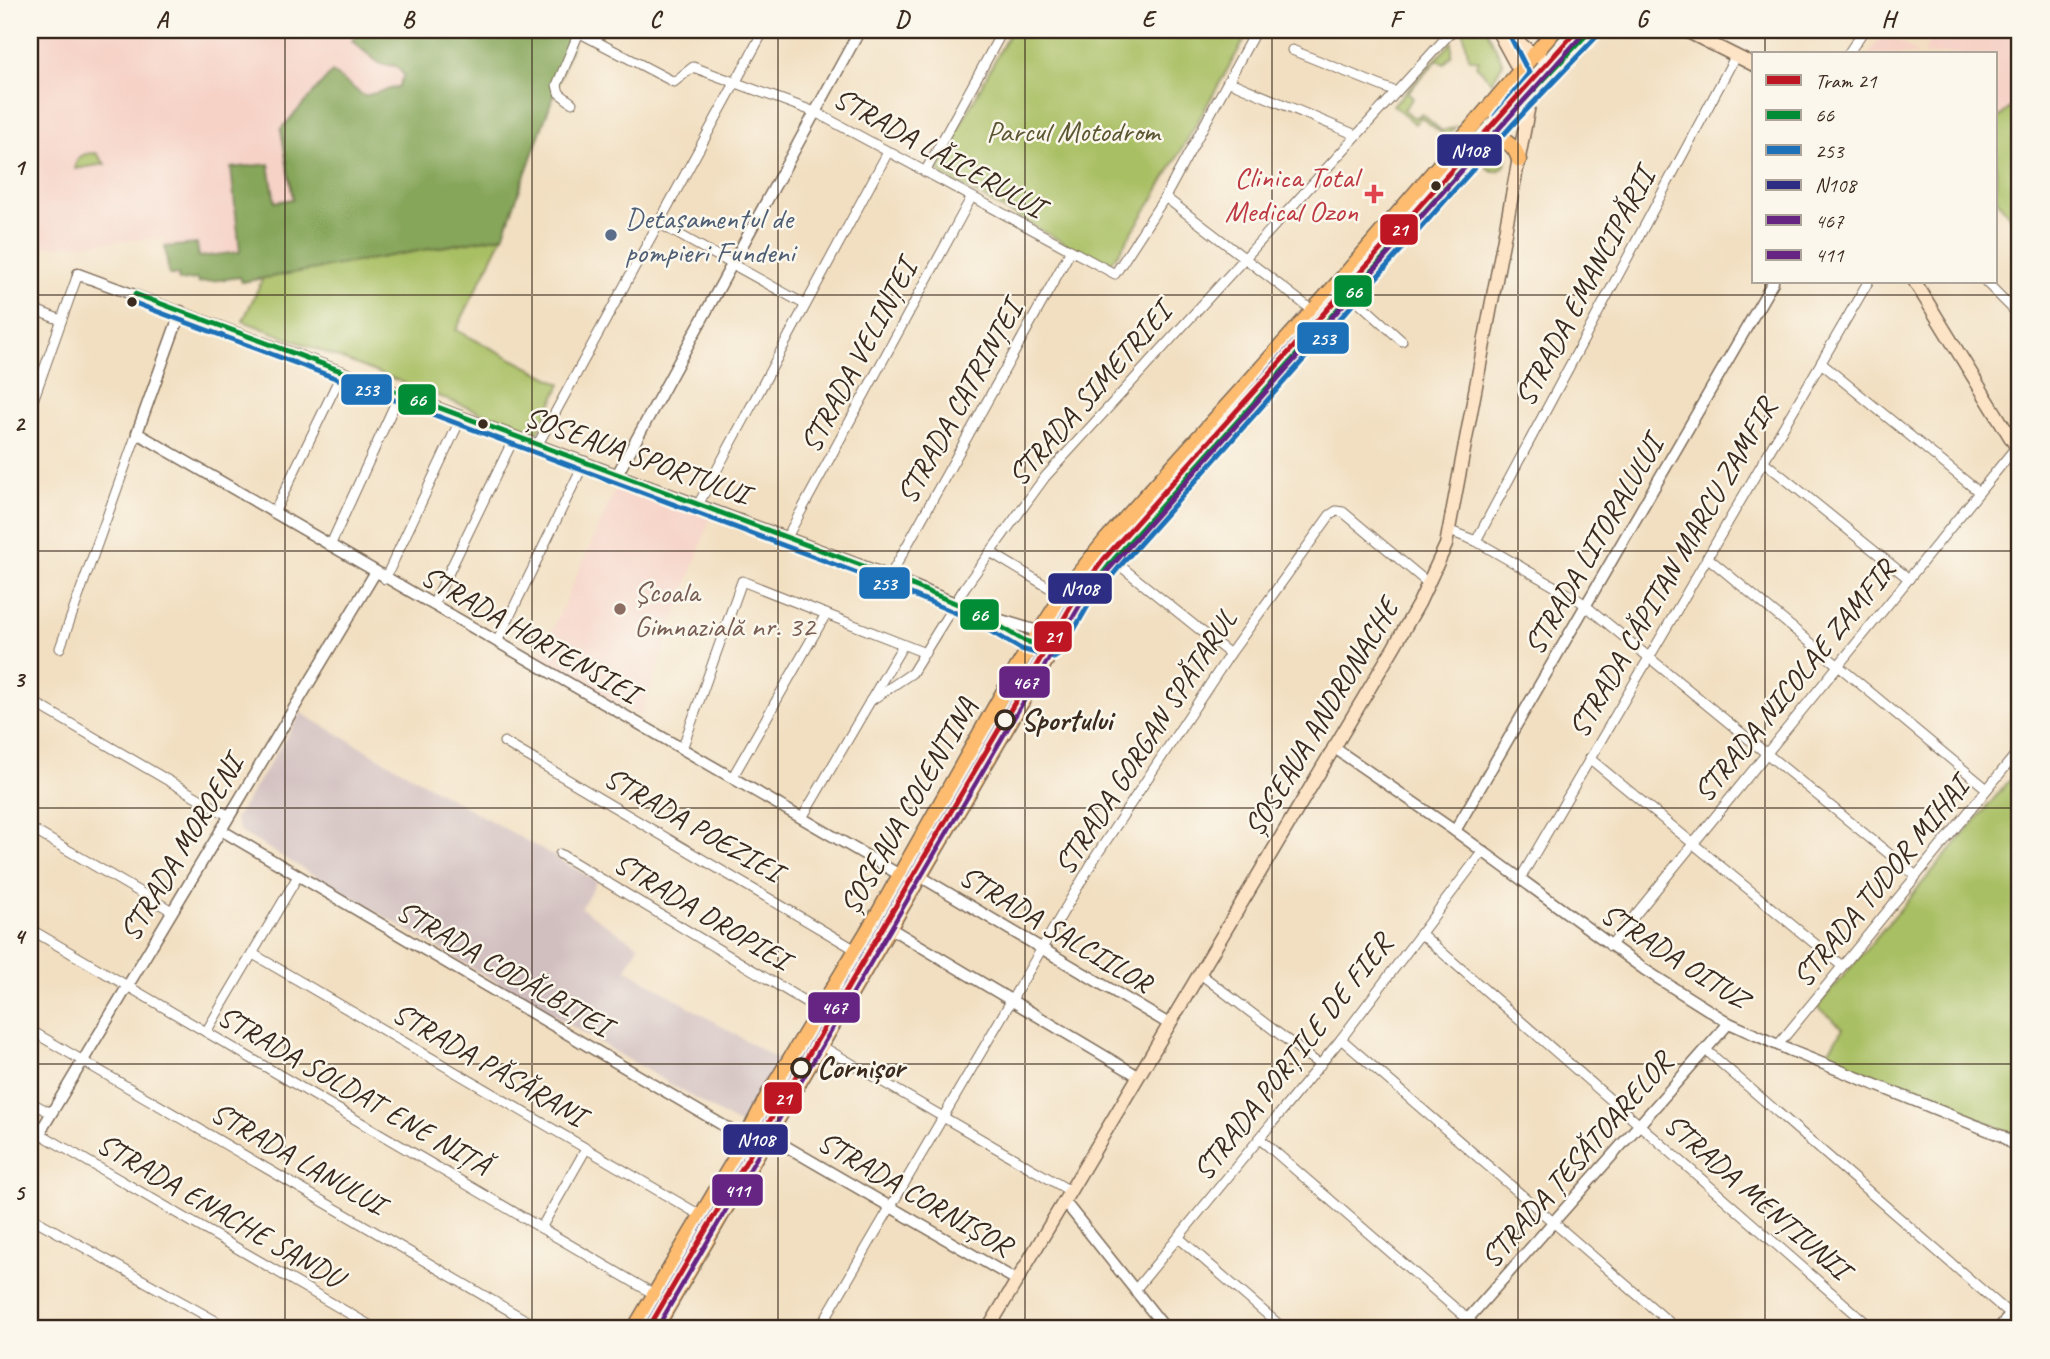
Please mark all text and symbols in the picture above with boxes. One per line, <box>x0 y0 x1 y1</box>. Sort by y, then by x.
text: A <box>156 5 170 34</box>
text: B <box>402 5 416 34</box>
text: C <box>650 5 664 34</box>
text: D <box>895 5 911 34</box>
text: E <box>1142 5 1158 34</box>
text: F <box>1390 5 1406 34</box>
text: G <box>1636 5 1651 34</box>
text: H <box>1881 5 1899 34</box>
legend <box>1752 52 1997 284</box>
text: Tram 21 <box>1815 68 1878 94</box>
street label: STRADA LĂICERULUI <box>827 78 1056 229</box>
text: 66 <box>1815 102 1834 128</box>
park label: Parcul Motodrom <box>986 112 1162 150</box>
line badge: N108 <box>1436 133 1503 167</box>
text: 253 <box>1815 138 1845 164</box>
text: N108 <box>1451 139 1491 163</box>
text: 1 <box>14 153 27 182</box>
street label: STRADA EMANCIPĂRII <box>1505 156 1666 412</box>
place label: Clinica Total Medical Ozon <box>1225 158 1363 230</box>
text: N108 <box>1815 172 1858 198</box>
unlabelled marker <box>1429 179 1443 193</box>
marker: Clinica Total Medical Ozon <box>1364 184 1384 204</box>
place label: Detașamentul de pompieri Fundeni <box>625 199 798 271</box>
text: 467 <box>1815 208 1845 234</box>
line badge: 21 <box>1379 213 1419 246</box>
text: 21 <box>1390 218 1410 242</box>
marker: Detașamentul de pompieri Fundeni <box>603 227 619 243</box>
text: 411 <box>1815 242 1845 268</box>
street label: STRADA VELINȚEI <box>791 248 928 459</box>
line badge: 66 <box>1333 274 1373 308</box>
text: 66 <box>1344 280 1364 304</box>
street label: STRADA CATRINȚEI <box>888 289 1033 510</box>
street label: STRADA SIMETRIEI <box>999 289 1184 493</box>
unlabelled marker <box>125 295 139 309</box>
line badge: 253 <box>1296 321 1350 355</box>
text: 253 <box>1310 327 1338 351</box>
line badge: 253 <box>340 373 393 406</box>
text: 253 <box>353 378 381 402</box>
line badge: 66 <box>397 383 437 416</box>
text: 66 <box>408 388 428 412</box>
street label: STRADA CĂPITAN MARCU ZAMFIR <box>1559 388 1787 744</box>
street label: ȘOSEAUA SPORTULUI <box>520 397 760 515</box>
text: 2 <box>14 409 27 438</box>
unlabelled marker <box>476 417 490 431</box>
street label: STRADA LITORALULUI <box>1515 424 1674 661</box>
street label: STRADA NICOLAE ZAMFIR <box>1685 550 1905 810</box>
street label: STRADA HORTENSIEI <box>414 556 652 715</box>
line badge: 253 <box>858 566 911 600</box>
text: 253 <box>871 572 899 596</box>
line badge: N108 <box>1047 572 1113 605</box>
place label: Școala Gimnazială nr. 32 <box>634 573 817 645</box>
text: N108 <box>1061 577 1101 601</box>
street label: ȘOSEAUA ANDRONACHE <box>1235 588 1409 843</box>
line badge: 66 <box>959 598 1000 631</box>
marker: Școala Gimnazială nr. 32 <box>612 601 628 617</box>
street label: STRADA GORGAN SPĂTARUL <box>1045 601 1246 882</box>
text: 66 <box>970 603 990 627</box>
line badge: 21 <box>1033 620 1073 653</box>
text: 21 <box>1044 625 1064 649</box>
text: 3 <box>14 665 27 694</box>
line badge: 467 <box>998 665 1051 699</box>
text: 467 <box>1012 671 1041 695</box>
street label: ȘOSEAUA COLENTINA <box>831 690 986 921</box>
place label: Sportului <box>1021 701 1116 739</box>
marker: Sportului <box>995 710 1015 730</box>
street label: STRADA MOROENI <box>111 743 254 948</box>
street label: STRADA POEZIEI <box>597 758 795 894</box>
street label: STRADA TUDOR MIHAI <box>1784 764 1981 995</box>
street label: STRADA DROPIEI <box>607 844 802 981</box>
street label: STRADA SALCIILOR <box>953 856 1161 1003</box>
street label: STRADA CODĂLBIȚEI <box>390 891 623 1048</box>
street label: STRADA OITUZ <box>1594 894 1760 1020</box>
text: 4 <box>14 922 27 951</box>
street label: STRADA PORȚILE DE FIER <box>1184 923 1402 1188</box>
line badge: 467 <box>807 991 861 1024</box>
street label: STRADA PĂSĂRANI <box>386 993 597 1138</box>
street label: STRADA SOLDAT ENE NIȚĂ <box>211 996 501 1186</box>
text: 467 <box>821 996 850 1020</box>
street label: STRADA ȚESĂTOARELOR <box>1472 1041 1683 1276</box>
place label: Cornișor <box>817 1049 908 1087</box>
marker: Cornișor <box>791 1058 811 1078</box>
line badge: 21 <box>763 1081 803 1115</box>
text: 21 <box>774 1087 794 1111</box>
street label: STRADA LANULUI <box>204 1093 397 1226</box>
street label: STRADA MENȚIUNII <box>1656 1105 1863 1292</box>
street label: STRADA CORNIȘOR <box>811 1122 1022 1266</box>
line badge: N108 <box>722 1123 789 1156</box>
street label: STRADA ENACHE SANDU <box>90 1124 355 1299</box>
text: N108 <box>737 1128 777 1152</box>
line badge: 411 <box>711 1173 764 1207</box>
text: 5 <box>14 1178 26 1207</box>
text: 411 <box>724 1179 752 1203</box>

